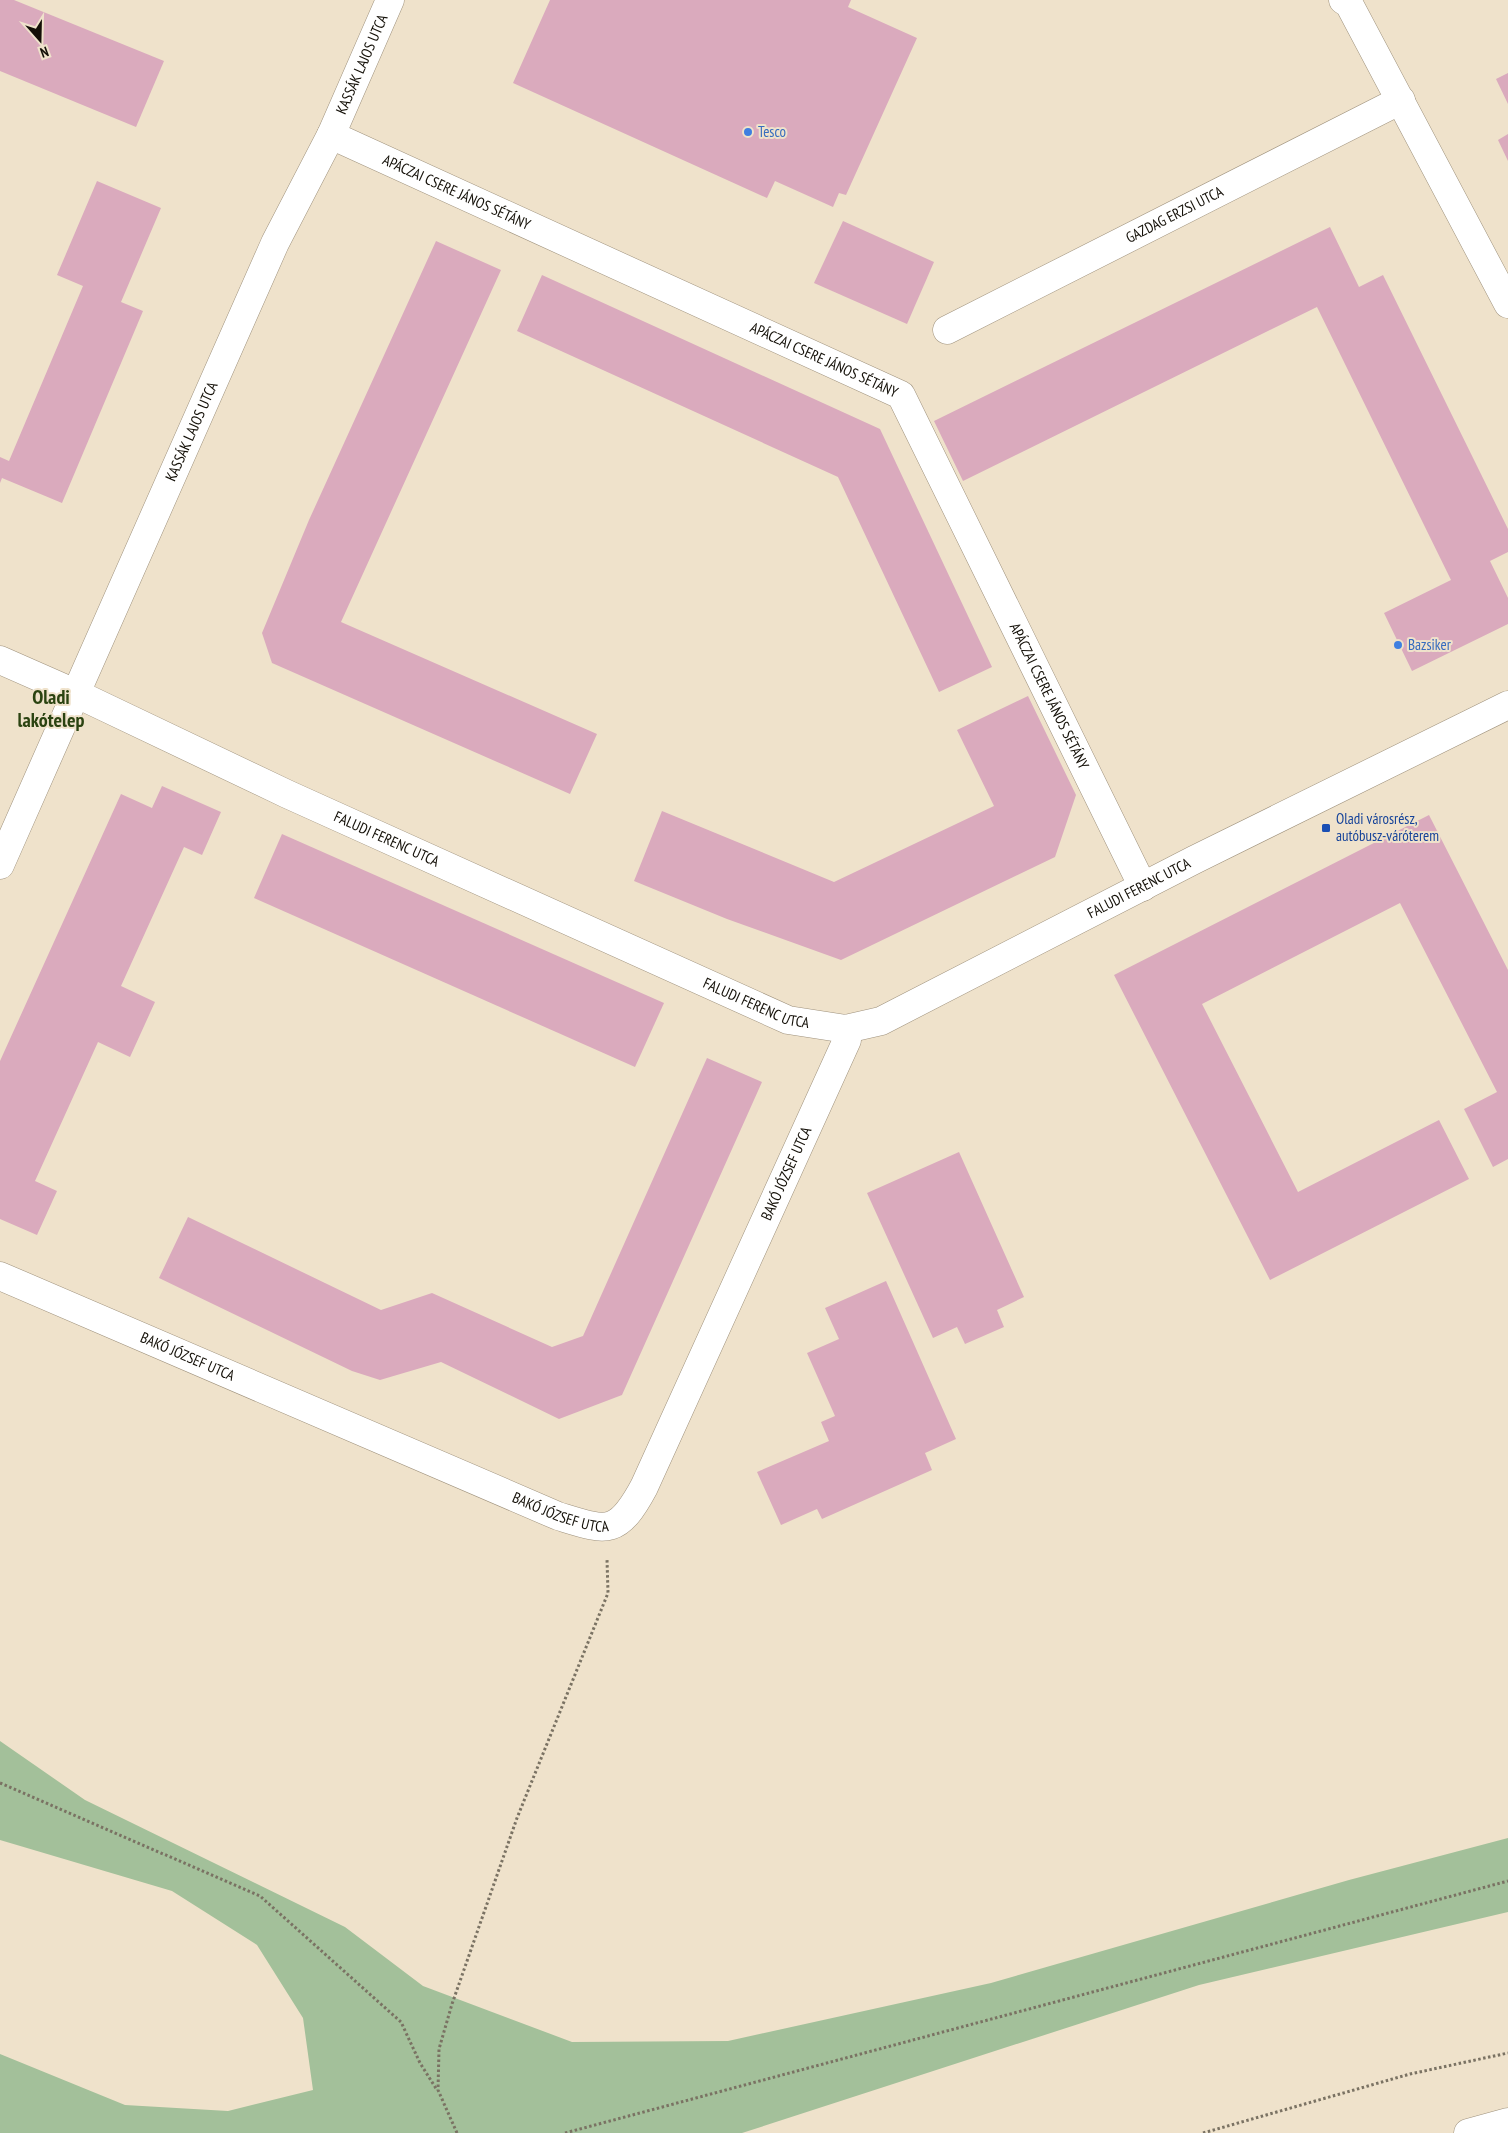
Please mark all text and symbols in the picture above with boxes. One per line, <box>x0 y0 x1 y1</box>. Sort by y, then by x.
street label: KASSÁK LAJOS UTCA <box>331 10 392 117</box>
north arrow <box>15 15 65 65</box>
text: N <box>38 42 51 62</box>
place label: Tesco <box>758 122 786 141</box>
marker: Tesco <box>742 126 754 138</box>
street label: APÁCZAI CSERE JÁNOS SÉTÁNY <box>380 150 534 234</box>
street label: GAZDAG ERZSI UTCA <box>1122 181 1227 247</box>
street label: APÁCZAI CSERE JÁNOS SÉTÁNY <box>747 318 901 402</box>
street label: KASSÁK LAJOS UTCA <box>161 378 222 484</box>
street label: APÁCZAI CSERE JÁNOS SÉTÁNY <box>1006 620 1094 772</box>
place label: Bazsiker <box>1408 635 1452 654</box>
marker: Bazsiker <box>1392 639 1404 651</box>
district label: Oladi lakótelep <box>18 684 84 733</box>
street label: FALUDI FERENC UTCA <box>331 806 443 871</box>
place label: Oladi városrész, autóbusz-váróterem <box>1336 809 1439 845</box>
marker: Oladi városrész, autóbusz-váróterem <box>1320 822 1332 834</box>
street label: FALUDI FERENC UTCA <box>1084 853 1194 922</box>
street label: FALUDI FERENC UTCA <box>700 973 812 1032</box>
street label: BAKÓ JÓZSEF UTCA <box>756 1123 816 1223</box>
street label: BAKÓ JÓZSEF UTCA <box>138 1328 238 1385</box>
street label: BAKÓ JÓZSEF UTCA <box>510 1488 610 1536</box>

